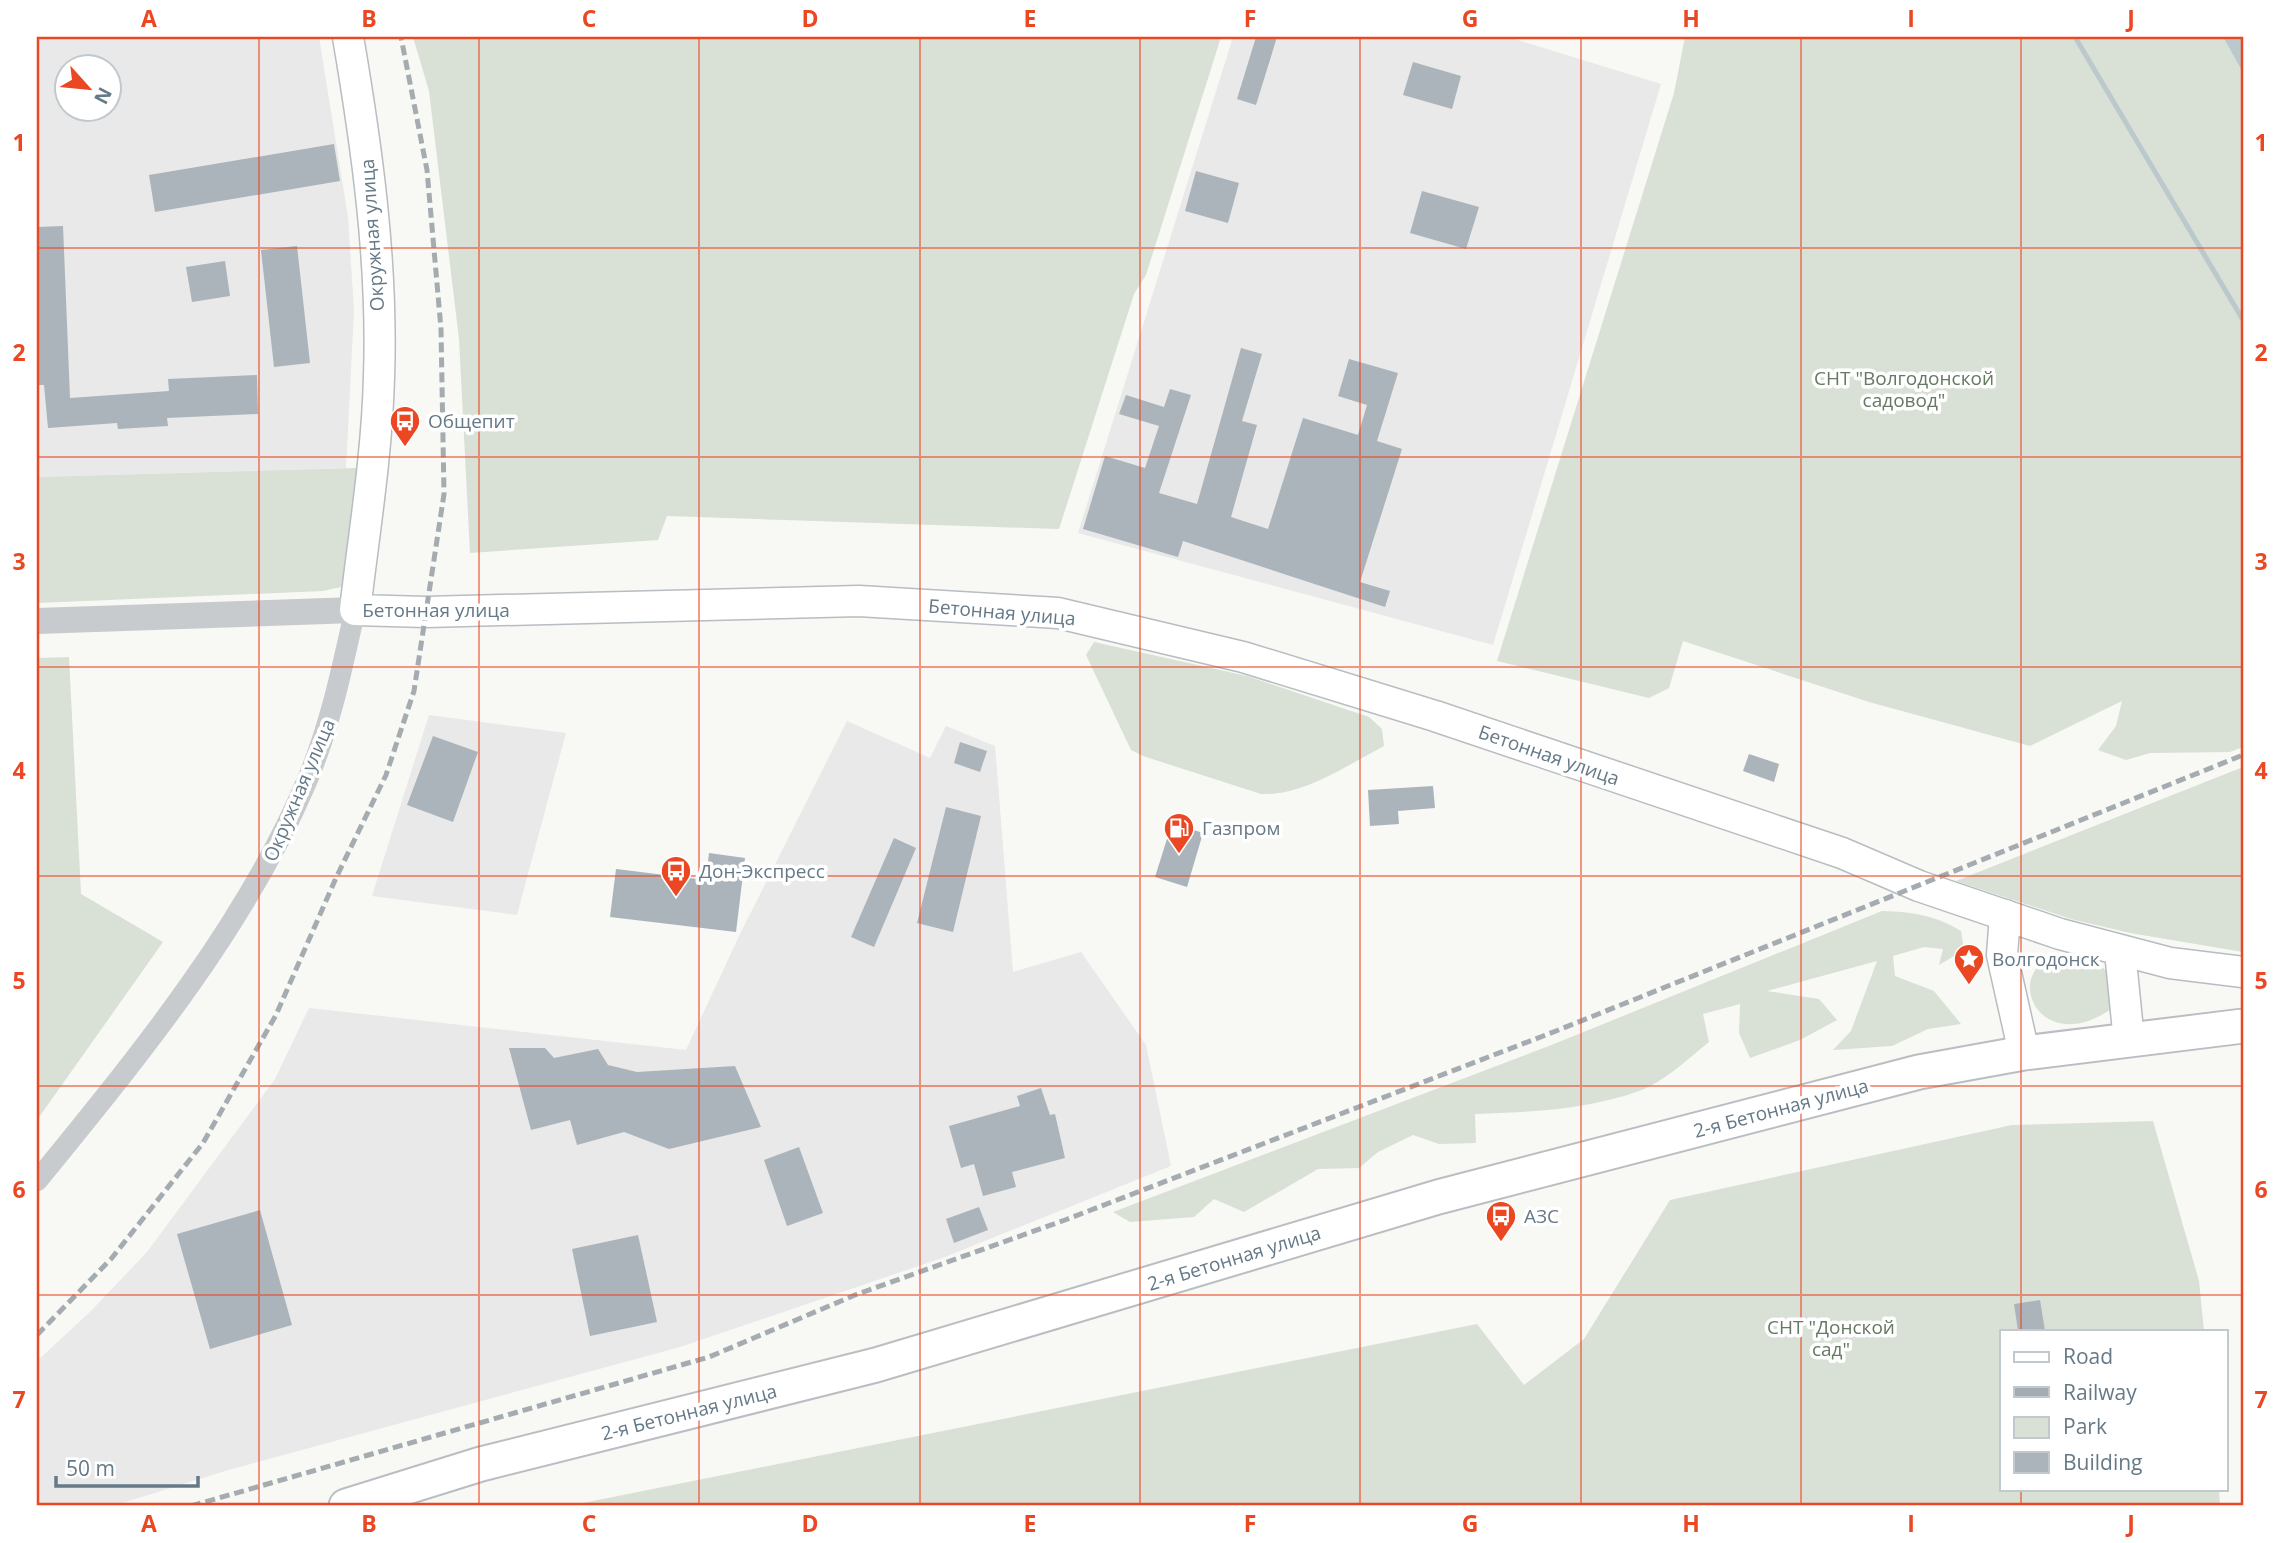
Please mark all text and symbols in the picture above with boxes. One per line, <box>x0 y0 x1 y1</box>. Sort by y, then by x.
text: A <box>141 2 157 34</box>
text: B <box>361 2 377 34</box>
text: C <box>582 2 596 34</box>
text: D <box>801 2 819 34</box>
text: E <box>1024 2 1036 34</box>
text: F <box>1244 2 1256 34</box>
text: G <box>1462 2 1478 34</box>
text: H <box>1682 2 1700 34</box>
text: I <box>1907 2 1915 34</box>
text: J <box>2125 2 2135 34</box>
north arrow <box>52 52 122 122</box>
text: N <box>88 83 118 109</box>
text: 1 <box>12 126 26 158</box>
text: 1 <box>2254 126 2268 158</box>
street label: Окружная улица <box>354 158 390 312</box>
text: 2 <box>12 336 26 368</box>
text: 2 <box>2254 336 2268 368</box>
park label: СНТ "Волгодонской садовод" <box>1814 365 1994 413</box>
bus stop icon: Общепит <box>388 404 422 448</box>
place label: Общепит <box>428 408 515 434</box>
text: 3 <box>12 545 26 577</box>
text: 3 <box>2254 545 2268 577</box>
street label: Бетонная улица <box>927 593 1077 631</box>
street label: Бетонная улица <box>362 597 510 623</box>
street label: Окружная улица <box>257 715 341 865</box>
street label: Бетонная улица <box>1475 719 1623 791</box>
text: 4 <box>12 754 26 786</box>
text: 4 <box>2254 754 2268 786</box>
fuel station icon: Газпром <box>1162 811 1196 855</box>
place label: Газпром <box>1202 815 1280 841</box>
bus stop icon: Дон-Экспресс <box>659 854 693 898</box>
place label: Дон-Экспресс <box>699 858 825 884</box>
place icon: Волгодонск <box>1952 942 1986 986</box>
place label: Волгодонск <box>1992 946 2100 972</box>
text: 5 <box>12 964 26 996</box>
text: 5 <box>2254 964 2268 996</box>
street label: 2-я Бетонная улица <box>1691 1072 1871 1144</box>
text: 6 <box>12 1173 26 1205</box>
text: 6 <box>2254 1173 2268 1205</box>
bus stop icon: АЗС <box>1484 1199 1518 1243</box>
place label: АЗС <box>1524 1203 1559 1229</box>
street label: 2-я Бетонная улица <box>1144 1219 1324 1297</box>
park label: СНТ "Донской сад" <box>1767 1314 1895 1362</box>
legend <box>2000 1330 2228 1490</box>
text: Road <box>2063 1342 2113 1370</box>
street label: 2-я Бетонная улица <box>598 1378 780 1446</box>
text: Railway <box>2063 1378 2137 1406</box>
text: 7 <box>12 1383 26 1415</box>
text: 7 <box>2254 1383 2268 1415</box>
text: Park <box>2063 1412 2107 1440</box>
scale bar <box>56 1445 198 1489</box>
text: Building <box>2063 1448 2142 1476</box>
text: 50 m <box>66 1454 115 1482</box>
text: A <box>141 1507 157 1539</box>
text: B <box>361 1507 377 1539</box>
text: C <box>582 1507 596 1539</box>
text: D <box>801 1507 819 1539</box>
text: E <box>1024 1507 1036 1539</box>
text: F <box>1244 1507 1256 1539</box>
text: G <box>1462 1507 1478 1539</box>
text: H <box>1682 1507 1700 1539</box>
text: I <box>1907 1507 1915 1539</box>
text: J <box>2125 1507 2135 1539</box>

